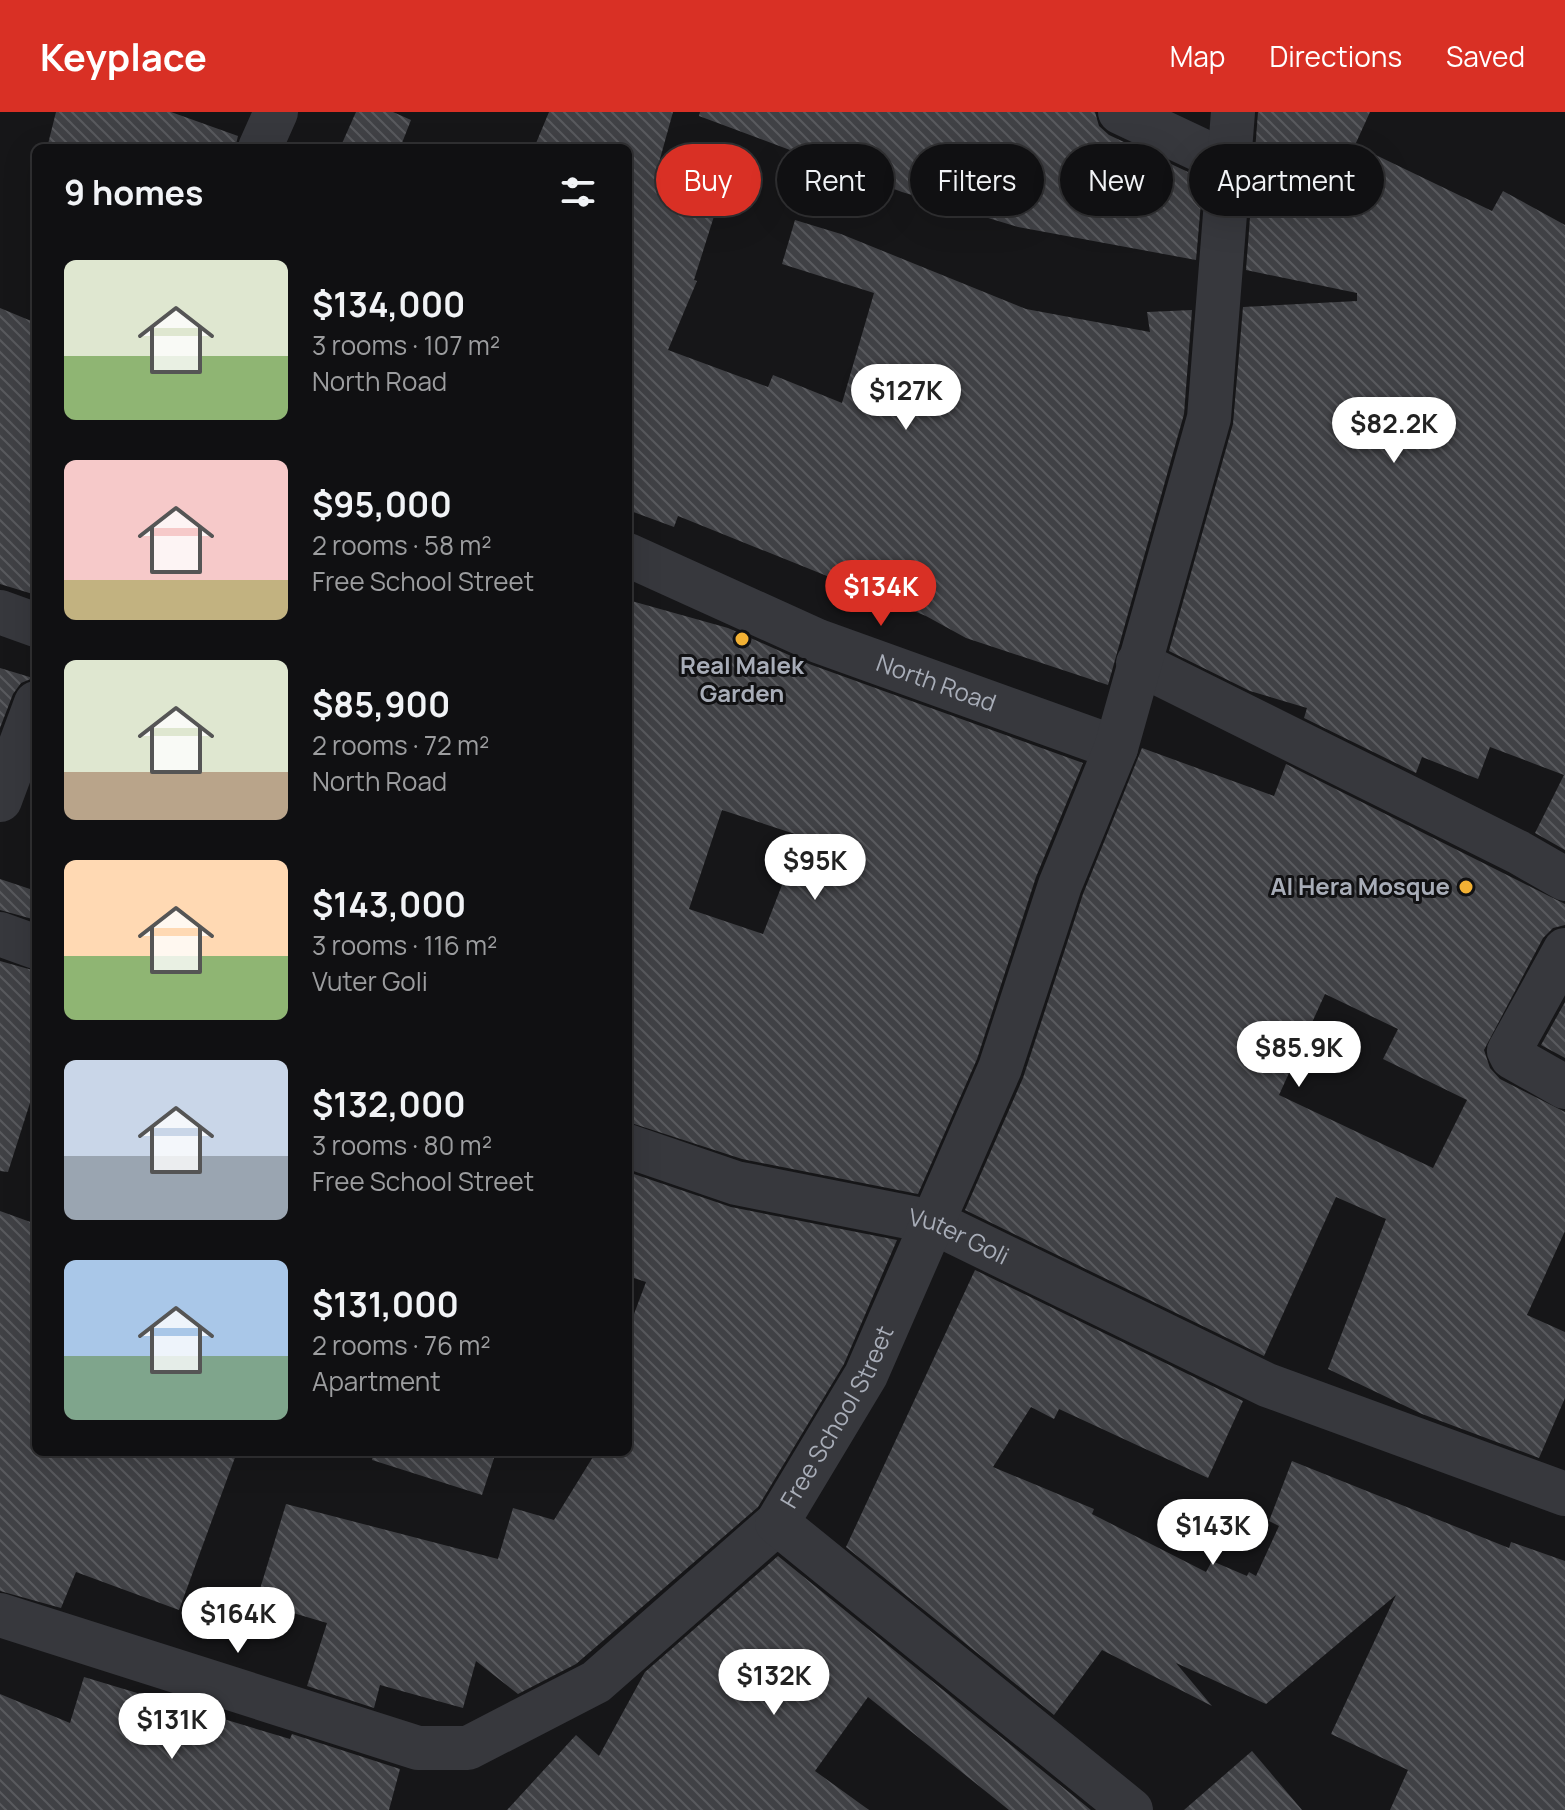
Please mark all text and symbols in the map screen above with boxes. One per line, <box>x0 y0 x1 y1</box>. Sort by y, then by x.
text: Keyplace <box>40 30 207 82</box>
text: Map <box>1170 37 1225 75</box>
text: Directions <box>1269 37 1402 75</box>
text: Saved <box>1446 37 1525 75</box>
chip: Buy <box>656 144 761 216</box>
chip: Rent <box>777 144 894 216</box>
chip: Filters <box>910 144 1044 216</box>
chip: New <box>1060 144 1173 216</box>
chip: Apartment <box>1189 144 1384 216</box>
text: 9 homes <box>64 169 203 215</box>
icon: filters <box>556 170 600 214</box>
text: $134,000 <box>312 281 465 327</box>
icon: home <box>128 292 224 388</box>
text: 3 rooms · 107 m² <box>312 327 500 363</box>
text: North Road <box>312 363 447 399</box>
pin: $127K <box>850 364 962 432</box>
text: $127K <box>869 372 943 408</box>
pin: $82.2K <box>1329 397 1459 465</box>
text: $82.2K <box>1350 405 1438 441</box>
text: $95,000 <box>312 481 452 527</box>
icon: home <box>128 492 224 588</box>
text: 2 rooms · 58 m² <box>312 527 492 563</box>
pin: $134K <box>825 560 937 628</box>
text: Free School Street <box>312 563 534 599</box>
text: $134K <box>843 568 919 604</box>
marker: Real Malek Garden <box>733 630 751 648</box>
street label: North Road <box>872 645 1001 719</box>
place label: Real Malek Garden <box>680 648 805 709</box>
text: $85,900 <box>312 681 450 727</box>
icon: home <box>128 692 224 788</box>
text: 2 rooms · 72 m² <box>312 727 489 763</box>
text: North Road <box>312 763 447 799</box>
pin: $95K <box>768 834 862 902</box>
text: $95K <box>783 842 847 878</box>
place label: Al Hera Mosque <box>1270 869 1450 902</box>
marker: Al Hera Mosque <box>1457 878 1475 896</box>
text: $143,000 <box>312 881 466 927</box>
icon: home <box>128 892 224 988</box>
text: 3 rooms · 116 m² <box>312 927 498 963</box>
text: Vuter Goli <box>312 963 428 999</box>
pin: $85.9K <box>1234 1021 1364 1089</box>
text: $85.9K <box>1255 1029 1343 1065</box>
text: $132,000 <box>312 1081 466 1127</box>
icon: home <box>128 1092 224 1188</box>
text: 3 rooms · 80 m² <box>312 1127 492 1163</box>
text: Free School Street <box>312 1163 534 1199</box>
street label: Vuter Goli <box>906 1200 1015 1272</box>
text: $131,000 <box>312 1281 459 1327</box>
icon: home <box>128 1292 224 1388</box>
street label: Free School Street <box>772 1320 901 1514</box>
text: 2 rooms · 76 m² <box>312 1327 491 1363</box>
text: Apartment <box>312 1363 441 1399</box>
pin: $143K <box>1157 1499 1269 1567</box>
text: $143K <box>1175 1507 1251 1543</box>
pin: $164K <box>182 1587 294 1655</box>
text: $164K <box>200 1595 276 1631</box>
pin: $132K <box>718 1649 830 1717</box>
text: $132K <box>736 1657 812 1693</box>
pin: $131K <box>116 1693 228 1761</box>
text: $131K <box>136 1701 208 1737</box>

